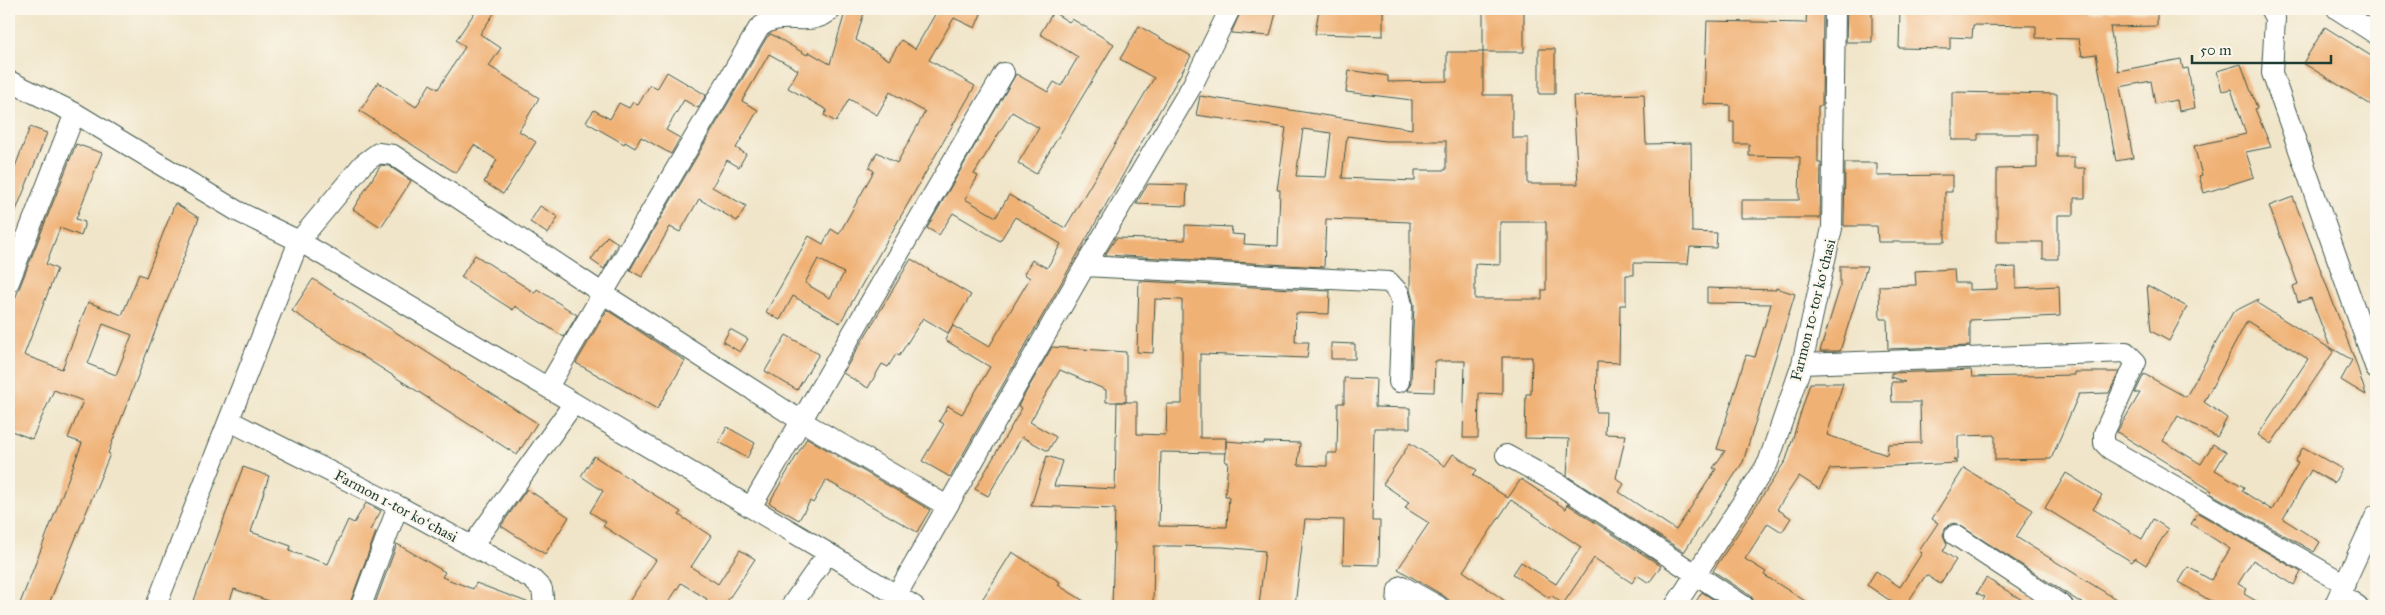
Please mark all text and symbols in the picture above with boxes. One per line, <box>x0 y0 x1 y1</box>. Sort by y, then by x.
scale bar <box>2192 32 2331 64</box>
text: 50 m <box>2200 41 2232 59</box>
street label: Farmon 10-tor koʻchasi <box>1787 237 1839 383</box>
street label: Farmon 1-tor koʻchasi <box>331 466 461 546</box>

